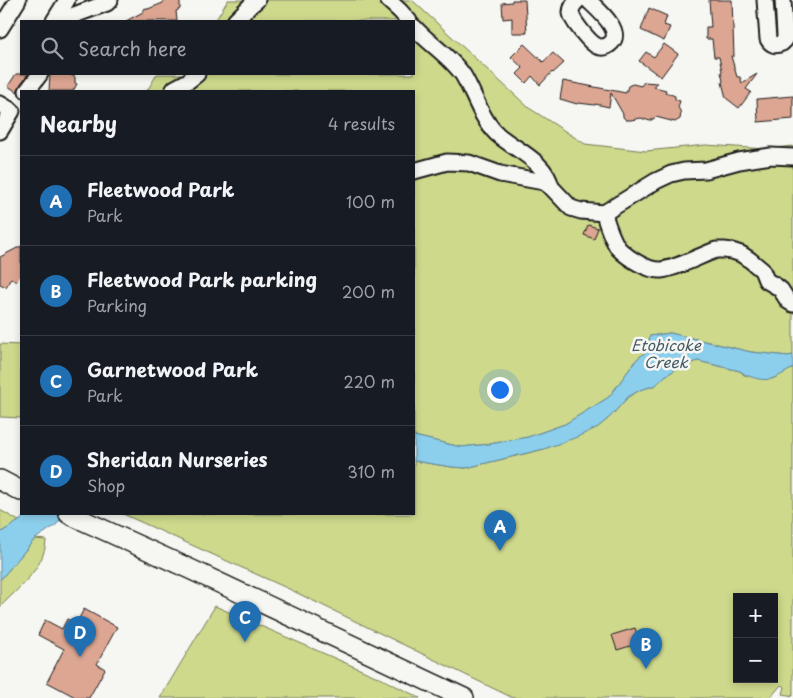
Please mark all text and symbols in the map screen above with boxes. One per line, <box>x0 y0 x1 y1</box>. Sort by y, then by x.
search box <box>20 20 415 75</box>
icon: search <box>38 34 66 62</box>
text: Search here <box>78 34 187 62</box>
text: Nearby <box>40 107 117 139</box>
text: 4 results <box>328 111 395 135</box>
text: Fleetwood Park <box>87 175 235 203</box>
text: A <box>50 189 62 213</box>
text: 100 m <box>346 189 395 213</box>
text: Park <box>87 203 123 227</box>
text: Fleetwood Park parking <box>87 265 317 293</box>
text: B <box>51 279 61 303</box>
text: 200 m <box>342 279 395 303</box>
text: Parking <box>87 293 147 317</box>
water label: Etobicoke Creek <box>631 333 702 373</box>
text: Garnetwood Park <box>87 355 258 383</box>
text: C <box>50 369 62 393</box>
text: 220 m <box>344 369 395 393</box>
your location <box>487 377 513 403</box>
text: Park <box>87 383 123 407</box>
text: Sheridan Nurseries <box>87 445 268 473</box>
text: D <box>50 459 62 483</box>
text: 310 m <box>347 459 395 483</box>
text: Shop <box>87 473 125 497</box>
pin: A <box>484 510 516 551</box>
map controls <box>733 593 778 683</box>
button: + <box>733 593 778 638</box>
pin: C <box>229 601 261 642</box>
pin: D <box>64 616 96 657</box>
pin: B <box>630 628 662 669</box>
button: − <box>733 638 778 683</box>

